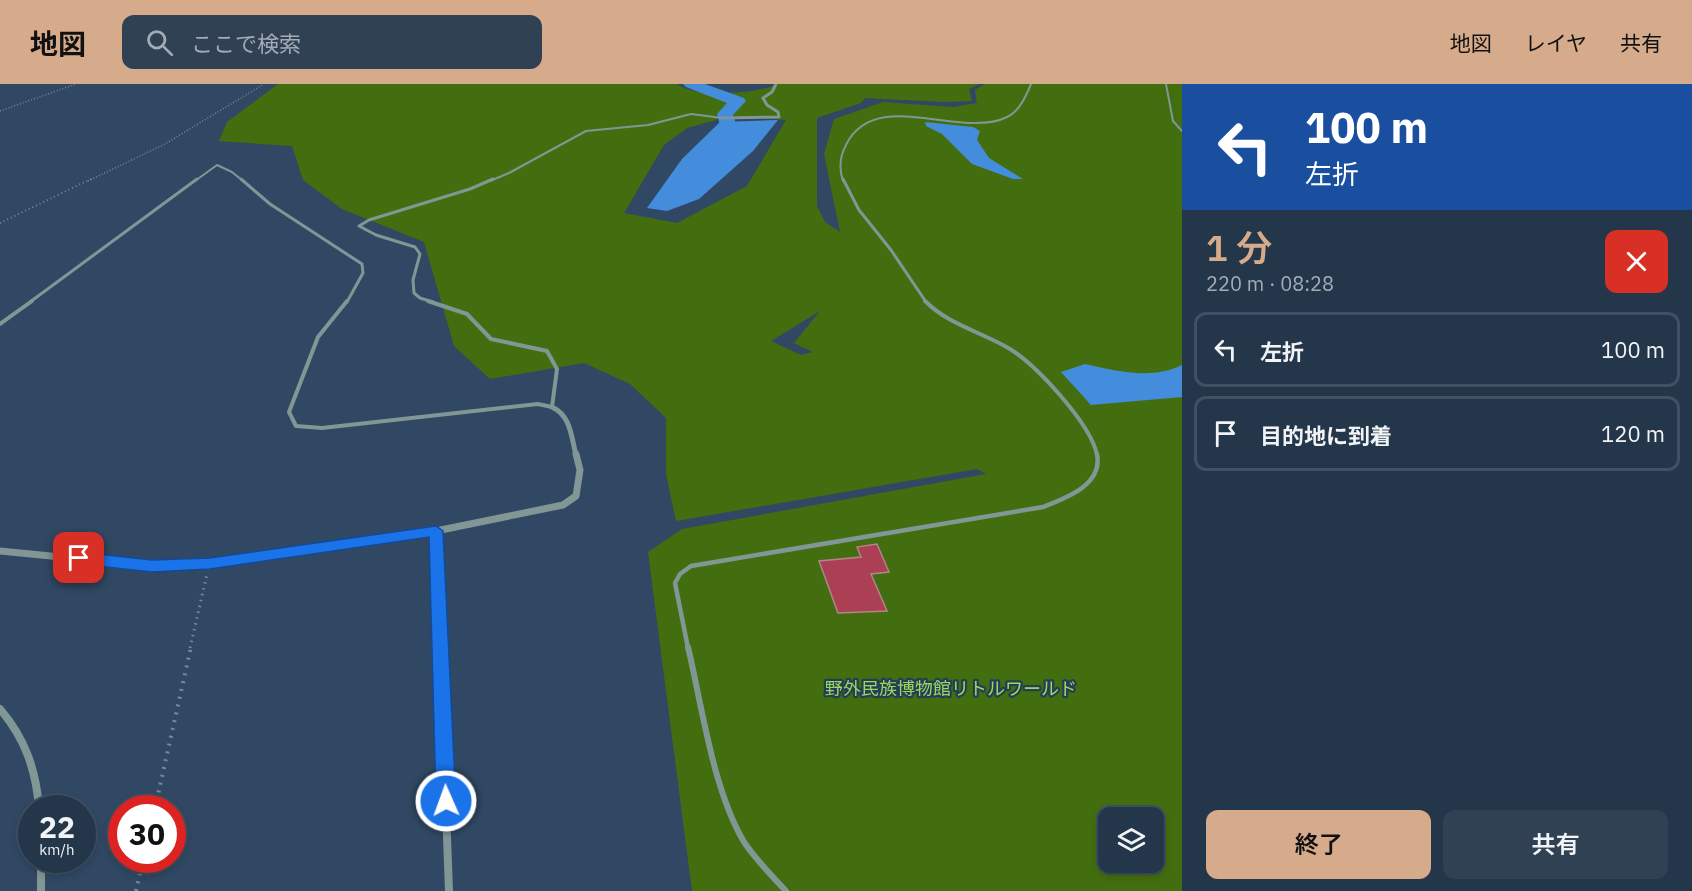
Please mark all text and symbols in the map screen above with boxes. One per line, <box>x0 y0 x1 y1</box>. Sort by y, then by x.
search box <box>122 15 542 69</box>
text: 地図 <box>30 25 86 62</box>
icon: search <box>143 26 176 59</box>
text: ここで検索 <box>191 29 301 58</box>
text: 地図 <box>1450 29 1492 57</box>
text: レイヤ <box>1525 29 1587 57</box>
text: 共有 <box>1620 29 1662 57</box>
text: 100 m <box>1305 100 1428 155</box>
icon: left <box>1206 108 1284 186</box>
text: 左折 <box>1305 156 1359 191</box>
text: 1 分 <box>1206 224 1272 271</box>
button: close <box>1605 230 1668 293</box>
text: 220 m · 08:28 <box>1206 270 1334 297</box>
icon: left <box>1209 333 1242 366</box>
text: 100 m <box>1601 335 1665 364</box>
text: 左折 <box>1260 337 1304 366</box>
icon: arrive <box>1209 417 1242 450</box>
text: 120 m <box>1601 419 1665 448</box>
text: 目的地に到着 <box>1260 421 1392 450</box>
pin <box>53 532 104 583</box>
icon: arrive <box>62 541 95 574</box>
park label: 野外民族博物館リトルワールド <box>825 677 1077 700</box>
position arrow <box>414 769 478 833</box>
speed limit sign: 30 <box>108 795 186 873</box>
text: 22 <box>39 807 75 846</box>
map controls <box>1098 807 1164 873</box>
button: layers <box>1098 807 1164 873</box>
button: 終了 <box>1206 810 1431 879</box>
button: 共有 <box>1443 810 1668 879</box>
text: km/h <box>39 840 75 859</box>

